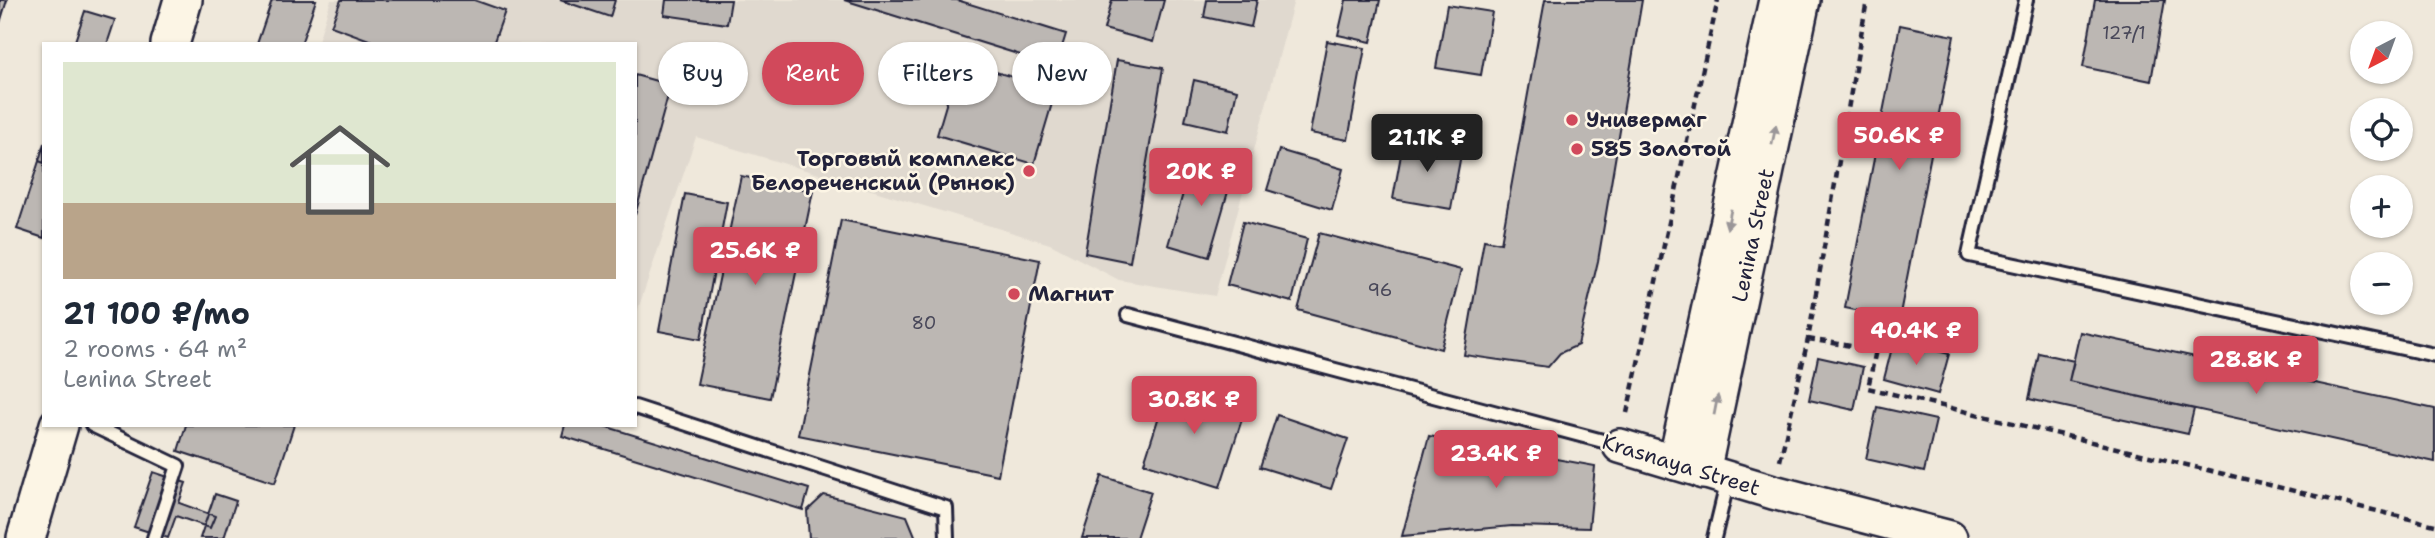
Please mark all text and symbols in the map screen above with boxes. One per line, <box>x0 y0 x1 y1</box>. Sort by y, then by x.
house number: 127/1 <box>2102 21 2146 45</box>
north arrow <box>2350 21 2413 84</box>
map controls <box>2350 21 2413 315</box>
chip: Buy <box>658 42 748 105</box>
chip: Rent <box>762 42 864 105</box>
chip: Filters <box>878 42 998 105</box>
chip: New <box>1012 42 1112 105</box>
button: locate <box>2350 98 2413 161</box>
place label: Универмаг <box>1586 106 1707 134</box>
icon: home <box>277 107 403 233</box>
marker: Универмаг <box>1564 112 1580 128</box>
pin: 50.6K ₽ <box>1834 113 1964 172</box>
pin: 21.1K ₽ <box>1362 114 1492 174</box>
text: 50.6K ₽ <box>1854 120 1945 150</box>
text: 21.1K ₽ <box>1387 122 1467 152</box>
one-way arrow <box>1769 124 1780 146</box>
place label: 585 Золотой <box>1591 135 1731 163</box>
marker: 585 Золотой <box>1569 141 1585 157</box>
place label: Торговый комплекс Белореченский (Рынок) <box>751 145 1015 197</box>
pin: 20K ₽ <box>1152 148 1250 208</box>
text: 20K ₽ <box>1165 156 1237 186</box>
marker: Торговый комплекс Белореченский (Рынок) <box>1021 163 1037 179</box>
street label: Lenina Street <box>1725 166 1781 305</box>
button: + <box>2350 175 2413 238</box>
one-way arrow <box>1724 208 1735 230</box>
pin: 25.6K ₽ <box>690 228 820 287</box>
text: 25.6K ₽ <box>709 235 801 265</box>
button: − <box>2350 252 2413 315</box>
house number: 96 <box>1368 278 1392 302</box>
place label: Магнит <box>1028 280 1114 308</box>
marker: Магнит <box>1006 286 1022 302</box>
text: 21 100 ₽/mo <box>63 293 250 334</box>
pin: 40.4K ₽ <box>1851 308 1981 367</box>
house number: 80 <box>912 311 936 335</box>
text: 40.4K ₽ <box>1870 315 1962 345</box>
text: 2 rooms · 64 m² <box>63 334 247 364</box>
pin: 28.8K ₽ <box>2191 336 2321 396</box>
text: 28.8K ₽ <box>2209 344 2303 374</box>
text: Lenina Street <box>63 364 212 394</box>
pin: 30.8K ₽ <box>1129 376 1259 436</box>
text: 30.8K ₽ <box>1148 384 1240 414</box>
one-way arrow <box>1711 394 1722 416</box>
street label: Krasnaya Street <box>1599 428 1763 502</box>
pin: 23.4K ₽ <box>1431 430 1561 490</box>
text: 23.4K ₽ <box>1450 438 1542 468</box>

